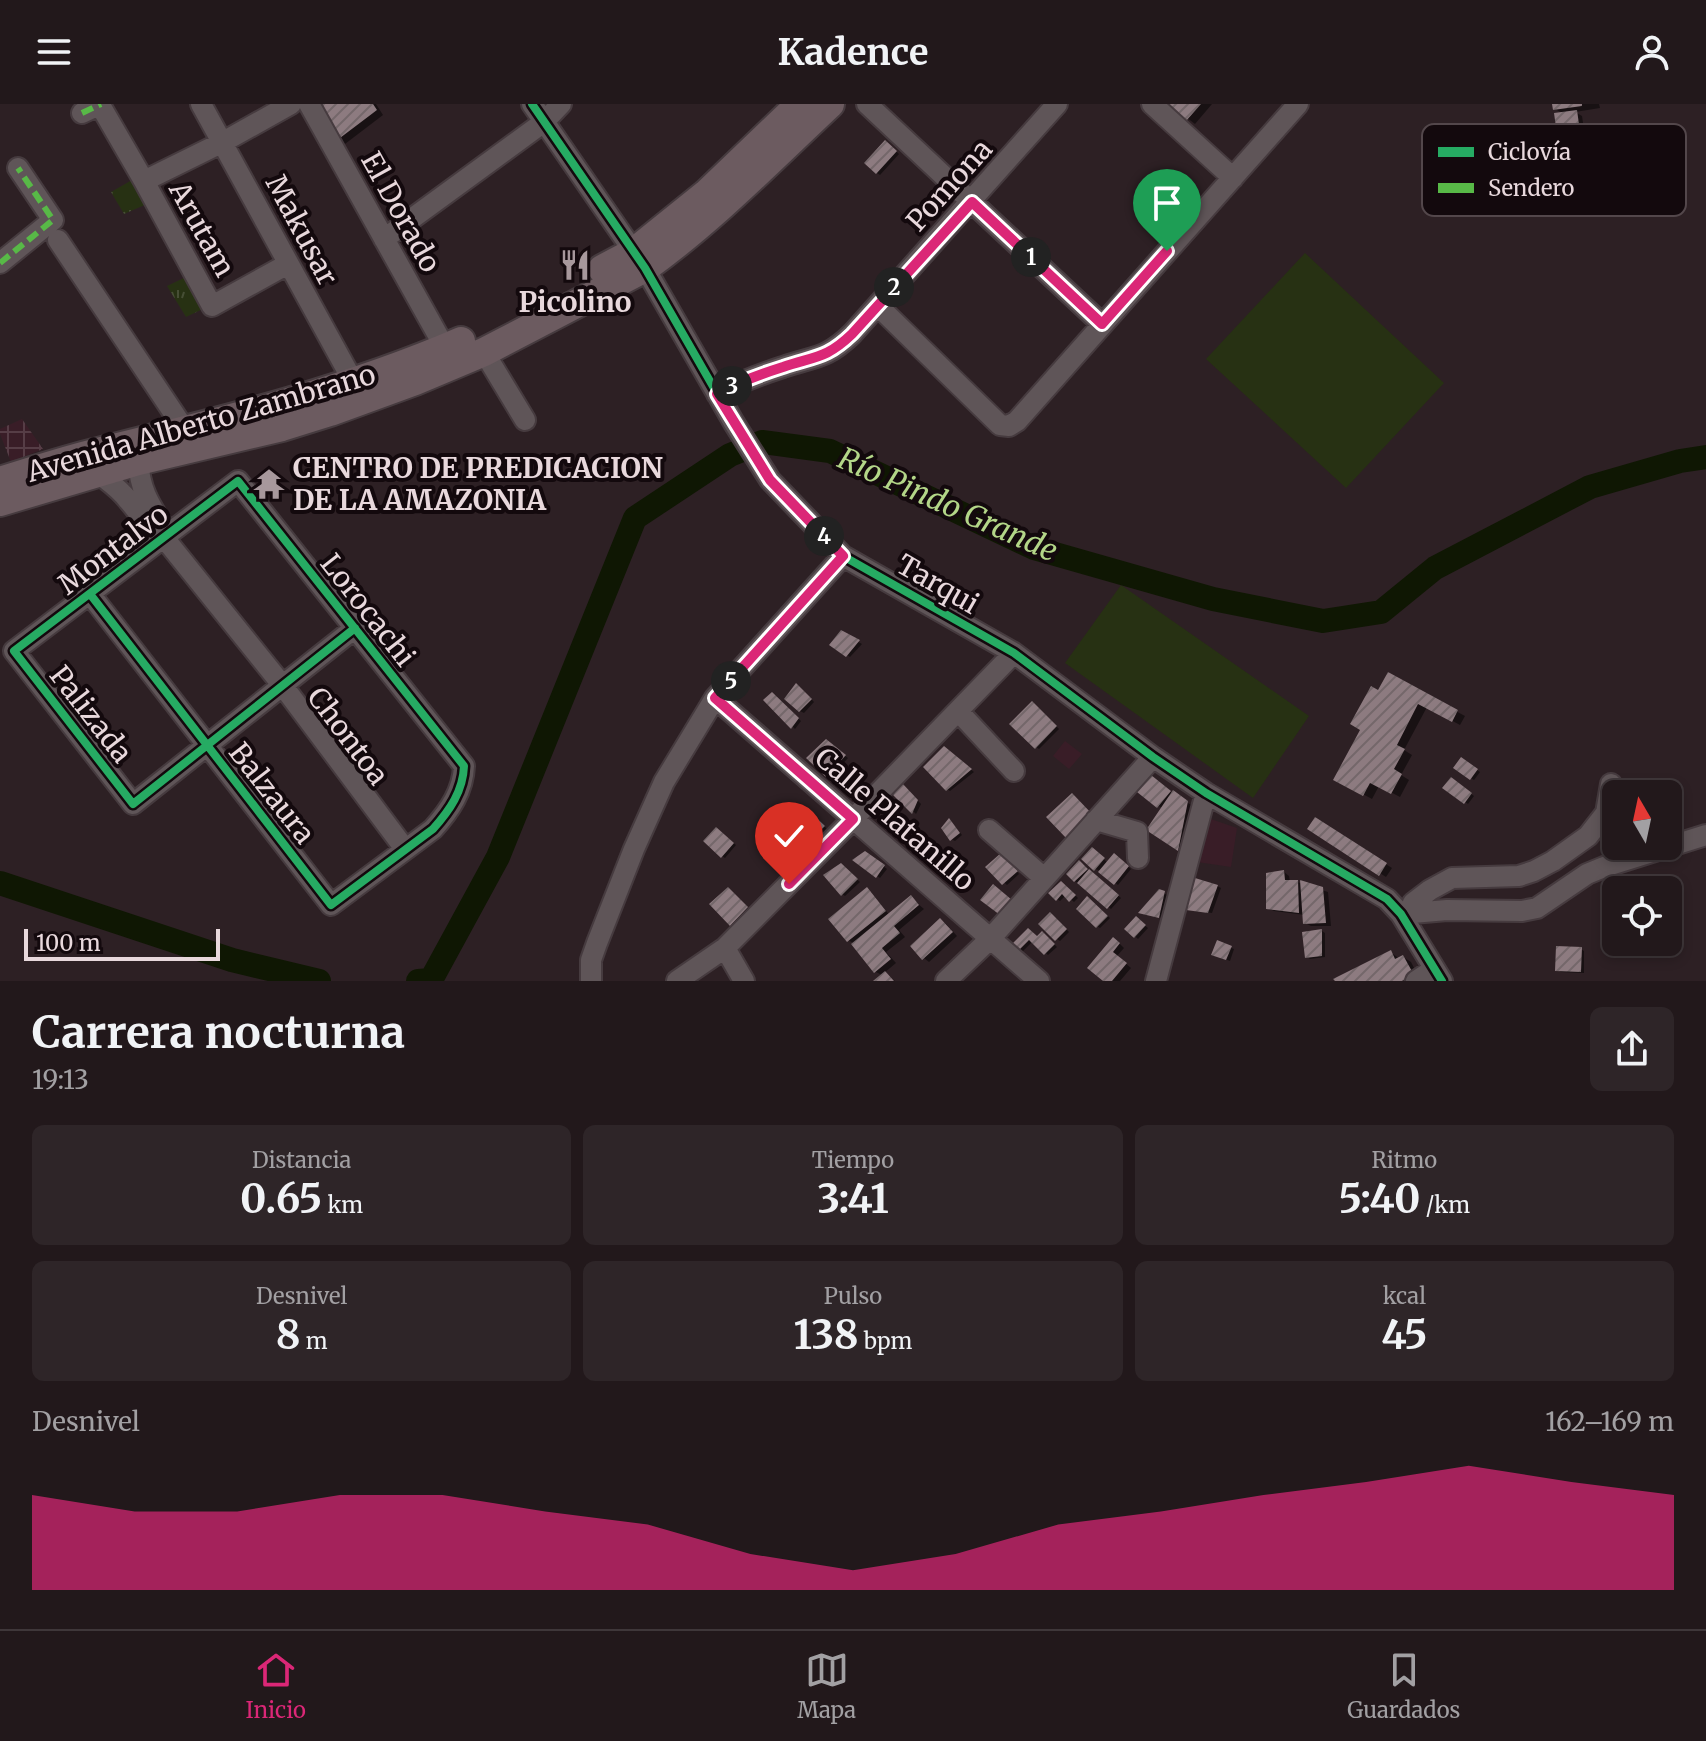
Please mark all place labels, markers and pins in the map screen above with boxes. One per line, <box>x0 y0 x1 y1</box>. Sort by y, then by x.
pin <box>1133 169 1201 251</box>
pin: 1 <box>1011 237 1051 277</box>
restaurant icon: Picolino <box>558 248 592 282</box>
pin: 2 <box>874 267 914 307</box>
place label: Picolino <box>519 284 631 320</box>
pin: 3 <box>712 366 752 406</box>
place label: CENTRO DE PREDICACION DE LA AMAZONIA <box>293 450 663 518</box>
temple icon: CENTRO DE PREDICACION DE LA AMAZONIA <box>252 467 286 501</box>
pin: 4 <box>804 516 844 556</box>
pin: 5 <box>711 661 751 701</box>
pin <box>755 802 823 884</box>

